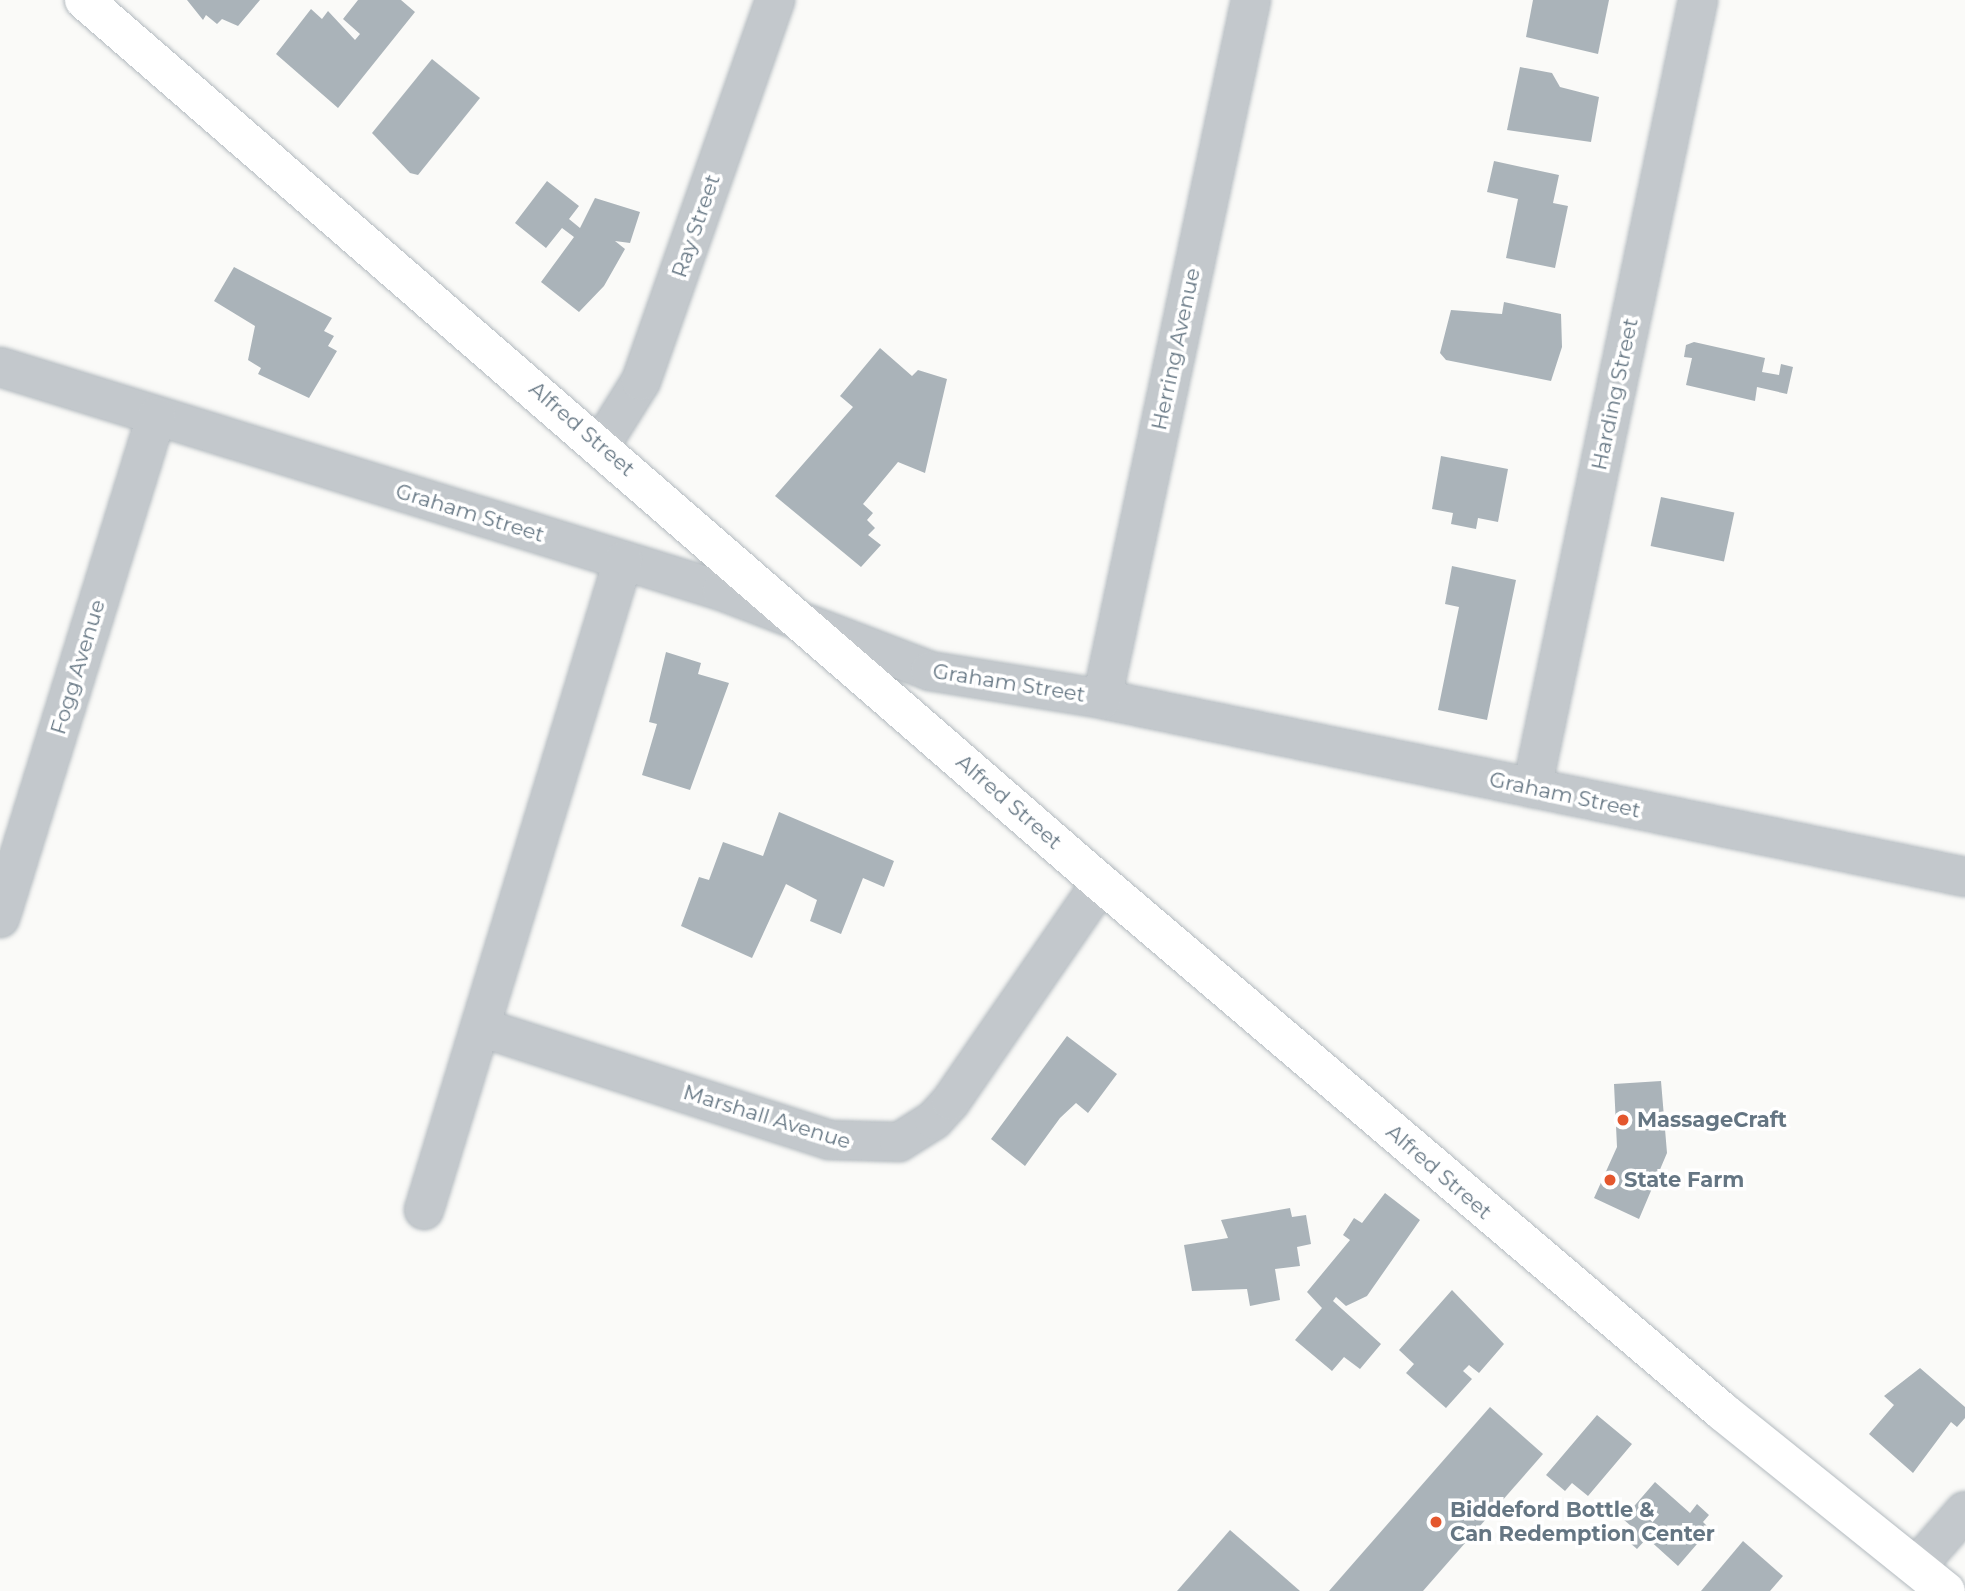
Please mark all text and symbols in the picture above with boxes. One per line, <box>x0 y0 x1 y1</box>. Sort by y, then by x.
street label: Ray Street <box>667 171 725 281</box>
street label: Herring Avenue <box>1146 266 1206 432</box>
street label: Harding Street <box>1587 316 1643 472</box>
street label: Alfred Street <box>524 376 640 482</box>
street label: Graham Street <box>393 478 547 548</box>
street label: Fogg Avenue <box>46 597 110 737</box>
street label: Graham Street <box>931 659 1087 707</box>
street label: Alfred Street <box>951 749 1067 855</box>
street label: Graham Street <box>1487 767 1643 823</box>
street label: Marshall Avenue <box>680 1080 854 1154</box>
place label: MassageCraft <box>1637 1107 1787 1133</box>
marker: MassageCraft <box>1615 1112 1631 1128</box>
street label: Alfred Street <box>1381 1119 1497 1225</box>
place label: State Farm <box>1624 1167 1744 1193</box>
marker: State Farm <box>1602 1172 1618 1188</box>
place label: Biddeford Bottle & Can Redemption Center <box>1450 1497 1715 1547</box>
marker: Biddeford Bottle & Can Redemption Center <box>1428 1514 1444 1530</box>

